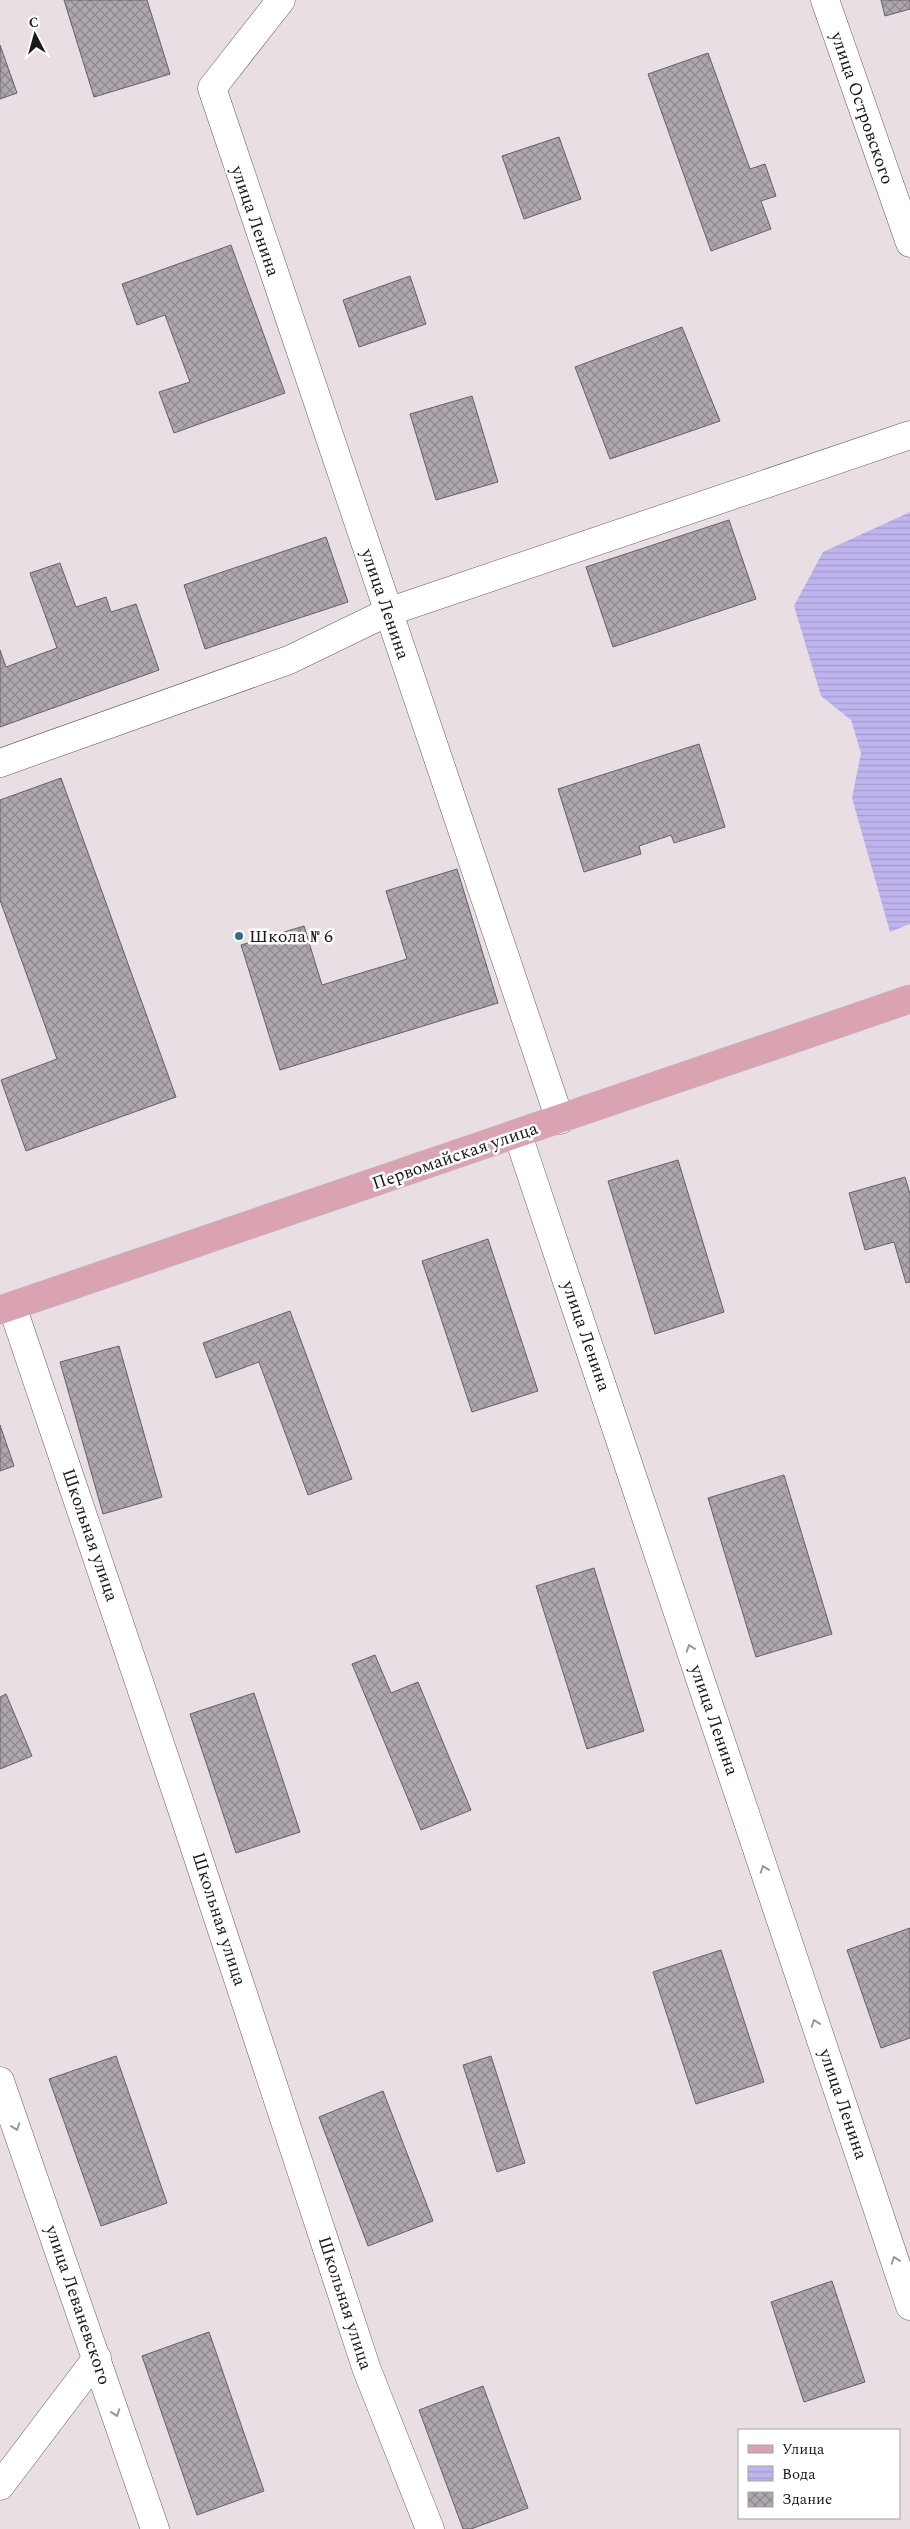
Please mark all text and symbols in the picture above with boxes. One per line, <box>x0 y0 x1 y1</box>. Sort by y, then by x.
north arrow <box>10 10 60 60</box>
text: С <box>28 12 40 34</box>
street label: улица Островского <box>823 27 901 188</box>
street label: улица Ленина <box>223 161 287 280</box>
street label: улица Ленина <box>353 544 417 663</box>
place label: Школа № 6 <box>249 923 333 950</box>
marker: Школа № 6 <box>233 930 245 942</box>
street label: Первомайская улица <box>368 1115 542 1197</box>
street label: улица Ленина <box>554 1276 618 1395</box>
street label: Школьная улица <box>55 1465 125 1605</box>
one-way arrow <box>686 1644 696 1653</box>
street label: улица Ленина <box>682 1660 746 1779</box>
street label: Школьная улица <box>185 1849 253 1990</box>
one-way arrow <box>759 1865 769 1873</box>
one-way arrow <box>811 2019 821 2027</box>
street label: улица Ленина <box>811 2044 875 2163</box>
one-way arrow <box>10 2122 20 2131</box>
street label: улица Леваневского <box>38 2221 118 2388</box>
street label: Школьная улица <box>311 2233 379 2374</box>
one-way arrow <box>890 2256 900 2264</box>
one-way arrow <box>110 2408 120 2416</box>
legend <box>738 2429 900 2519</box>
text: Улица <box>782 2438 825 2461</box>
text: Вода <box>782 2463 816 2486</box>
text: Здание <box>782 2488 832 2511</box>

